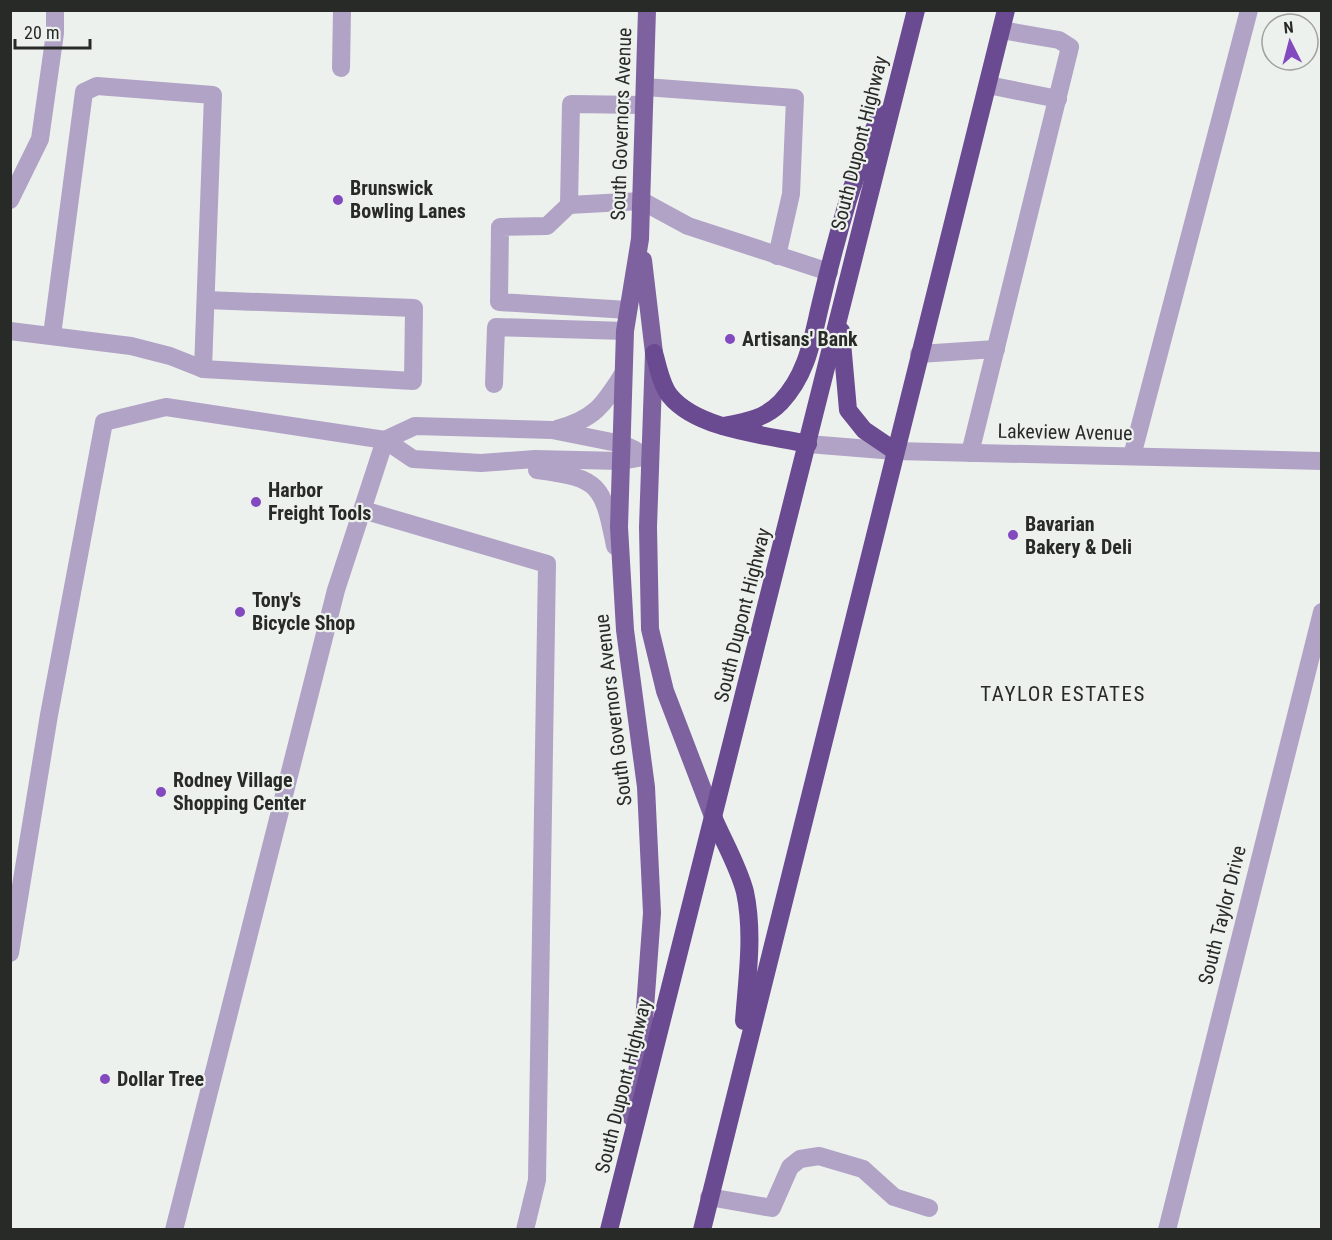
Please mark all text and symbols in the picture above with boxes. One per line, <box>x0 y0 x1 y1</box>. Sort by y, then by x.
scale bar <box>15 12 90 50</box>
north arrow <box>1260 12 1320 72</box>
text: N <box>1283 18 1294 38</box>
text: 20 m <box>24 22 59 43</box>
street label: South Governors Avenue <box>606 27 636 221</box>
street label: South Dupont Highway <box>826 53 892 233</box>
place label: Brunswick Bowling Lanes <box>350 176 466 223</box>
marker: Brunswick Bowling Lanes <box>331 193 345 207</box>
place label: Artisans' Bank <box>742 327 858 351</box>
marker: Artisans' Bank <box>723 332 737 346</box>
street label: Lakeview Avenue <box>997 419 1133 445</box>
place label: Harbor Freight Tools <box>268 478 371 525</box>
marker: Harbor Freight Tools <box>249 495 263 509</box>
place label: Bavarian Bakery & Deli <box>1025 512 1132 559</box>
street label: South Dupont Highway <box>709 525 775 705</box>
marker: Bavarian Bakery & Deli <box>1006 528 1020 542</box>
place label: Tony's Bicycle Shop <box>252 588 355 635</box>
marker: Tony's Bicycle Shop <box>233 605 247 619</box>
street label: South Governors Avenue <box>589 613 637 807</box>
district label: TAYLOR ESTATES <box>980 682 1146 706</box>
place label: Rodney Village Shopping Center <box>173 768 306 815</box>
marker: Rodney Village Shopping Center <box>154 785 168 799</box>
street label: South Taylor Drive <box>1193 843 1251 987</box>
street label: South Dupont Highway <box>590 996 656 1176</box>
place label: Dollar Tree <box>117 1067 204 1091</box>
marker: Dollar Tree <box>98 1072 112 1086</box>

